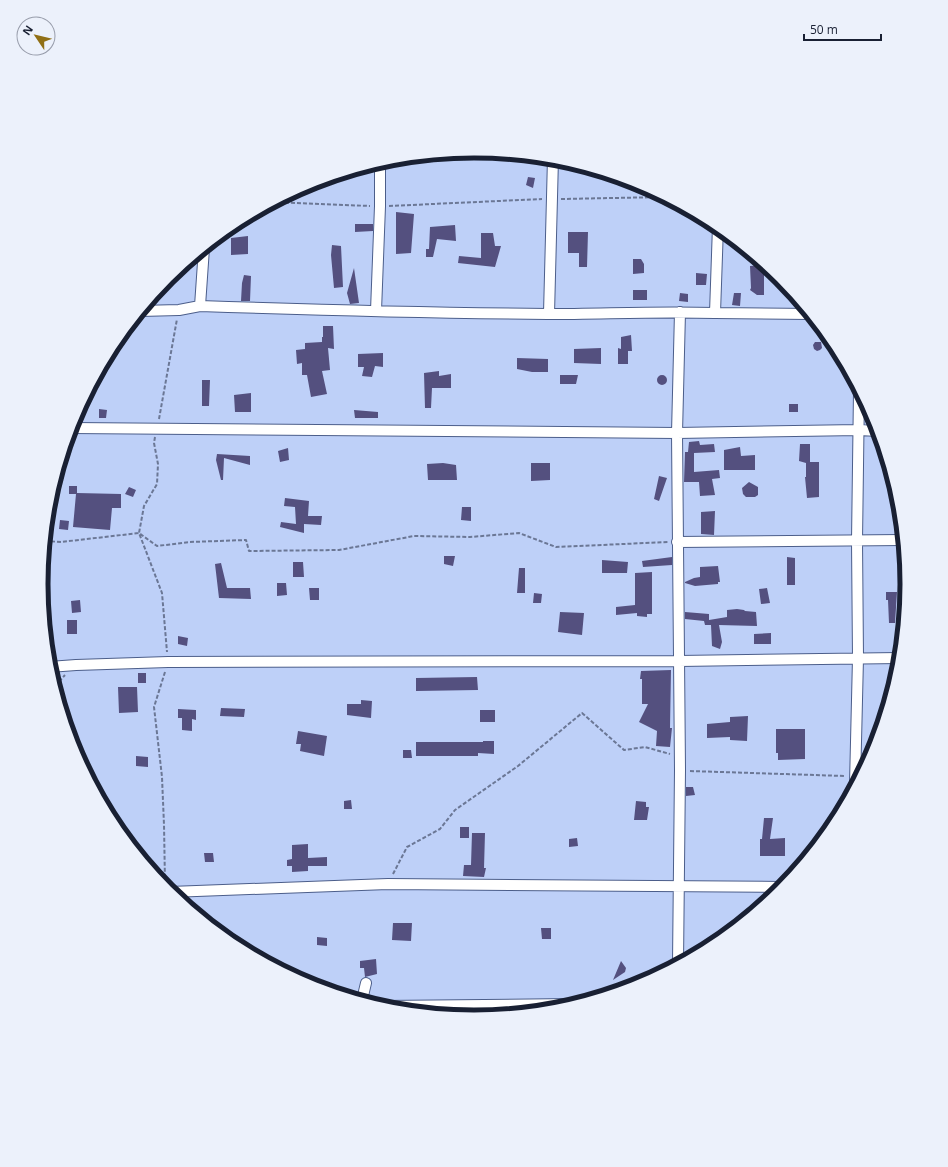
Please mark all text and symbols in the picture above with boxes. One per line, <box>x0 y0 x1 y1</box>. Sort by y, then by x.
north arrow <box>16 16 56 56</box>
scale bar <box>804 16 881 42</box>
text: 50 m <box>810 21 838 38</box>
text: N <box>19 22 36 38</box>

